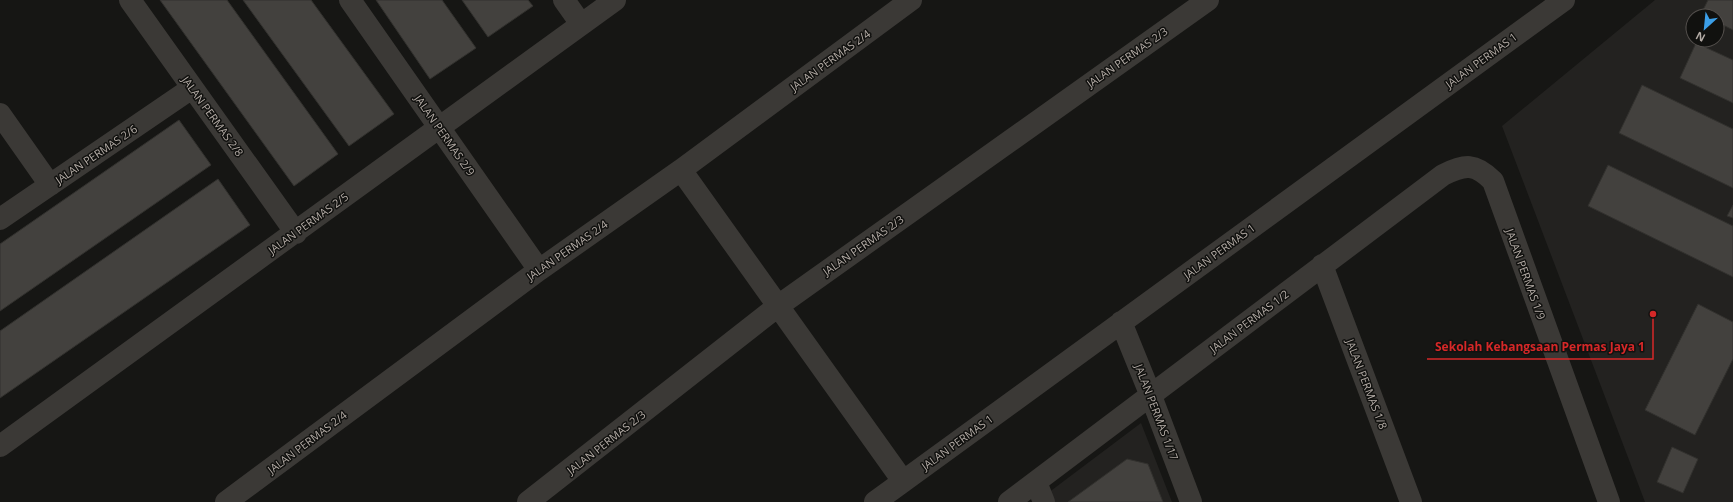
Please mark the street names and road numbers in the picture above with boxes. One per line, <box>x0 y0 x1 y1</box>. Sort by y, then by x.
street label: JALAN PERMAS 2/3 <box>1083 23 1170 91</box>
street label: JALAN PERMAS 2/4 <box>786 25 874 95</box>
street label: JALAN PERMAS 1 <box>1441 29 1520 92</box>
street label: JALAN PERMAS 2/8 <box>178 72 247 159</box>
street label: JALAN PERMAS 2/9 <box>411 91 479 178</box>
street label: JALAN PERMAS 2/6 <box>51 121 140 188</box>
street label: JALAN PERMAS 2/5 <box>264 189 351 258</box>
street label: JALAN PERMAS 2/3 <box>819 211 906 279</box>
street label: JALAN PERMAS 2/4 <box>523 216 611 284</box>
street label: JALAN PERMAS 1 <box>1179 220 1258 283</box>
street label: JALAN PERMAS 1/9 <box>1502 226 1549 321</box>
street label: JALAN PERMAS 1/2 <box>1206 286 1292 356</box>
street label: JALAN PERMAS 1/8 <box>1343 336 1391 431</box>
street label: JALAN PERMAS 1/17 <box>1131 361 1182 462</box>
street label: JALAN PERMAS 2/4 <box>264 407 350 477</box>
street label: JALAN PERMAS 2/3 <box>563 407 648 478</box>
street label: JALAN PERMAS 1 <box>917 411 996 474</box>

